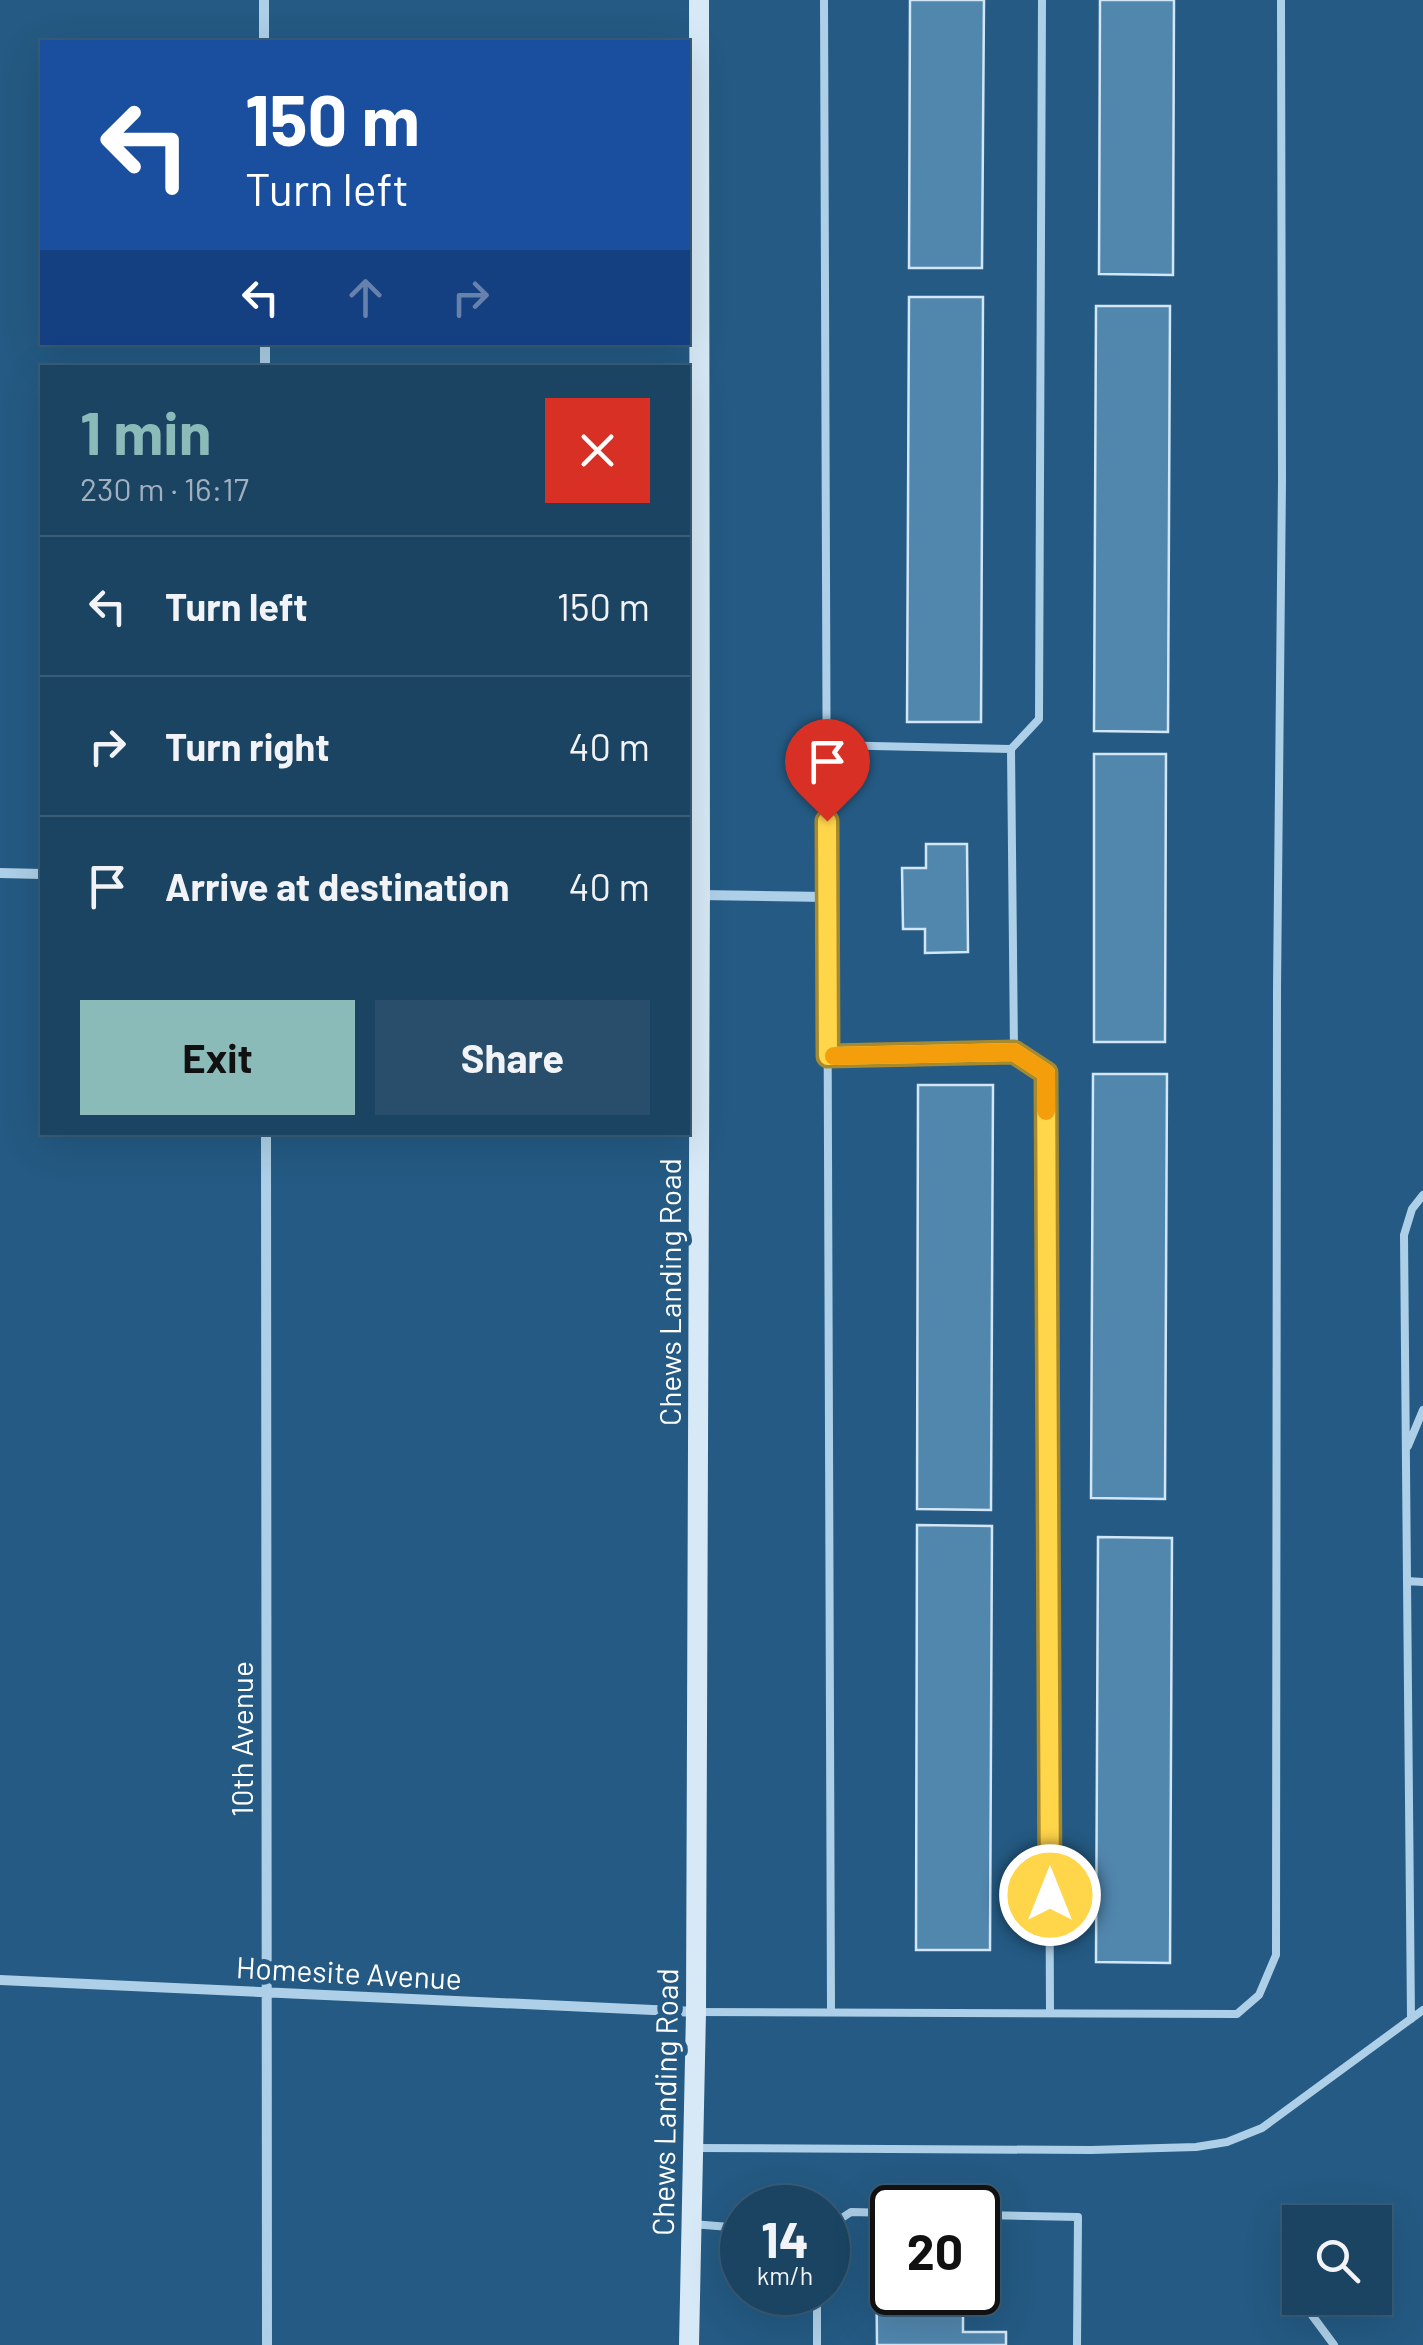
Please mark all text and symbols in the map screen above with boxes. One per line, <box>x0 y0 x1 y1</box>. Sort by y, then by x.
text: 150 m <box>245 76 420 160</box>
icon: left <box>80 80 210 210</box>
text: Turn left <box>245 161 409 215</box>
icon: left <box>233 270 288 325</box>
icon: ahead <box>338 270 393 325</box>
icon: right <box>443 270 498 325</box>
text: 1 min <box>80 395 211 467</box>
button: close <box>545 398 650 503</box>
text: 230 m · 16:17 <box>80 469 249 507</box>
icon: left <box>80 579 135 634</box>
text: Turn left <box>165 583 308 629</box>
text: 150 m <box>557 583 650 629</box>
icon: right <box>80 719 135 774</box>
pin <box>785 719 870 822</box>
text: Turn right <box>165 723 330 769</box>
text: 40 m <box>569 723 650 769</box>
icon: arrive <box>800 734 855 789</box>
icon: arrive <box>80 859 135 914</box>
text: Arrive at destination <box>165 863 510 909</box>
text: 40 m <box>569 863 650 909</box>
button: Exit <box>80 1000 355 1115</box>
button: Share <box>375 1000 650 1115</box>
street label: Chews Landing Road <box>651 1158 687 1426</box>
street label: 10th Avenue <box>223 1661 259 1817</box>
position arrow <box>998 1843 1102 1947</box>
street label: Homesite Avenue <box>235 1948 463 1996</box>
street label: Chews Landing Road <box>644 1968 684 2236</box>
speed limit sign: 20 <box>870 2185 1000 2315</box>
map controls <box>1282 2205 1392 2315</box>
button: search <box>1282 2205 1392 2315</box>
text: 14 <box>761 2208 809 2268</box>
text: km/h <box>757 2260 813 2290</box>

